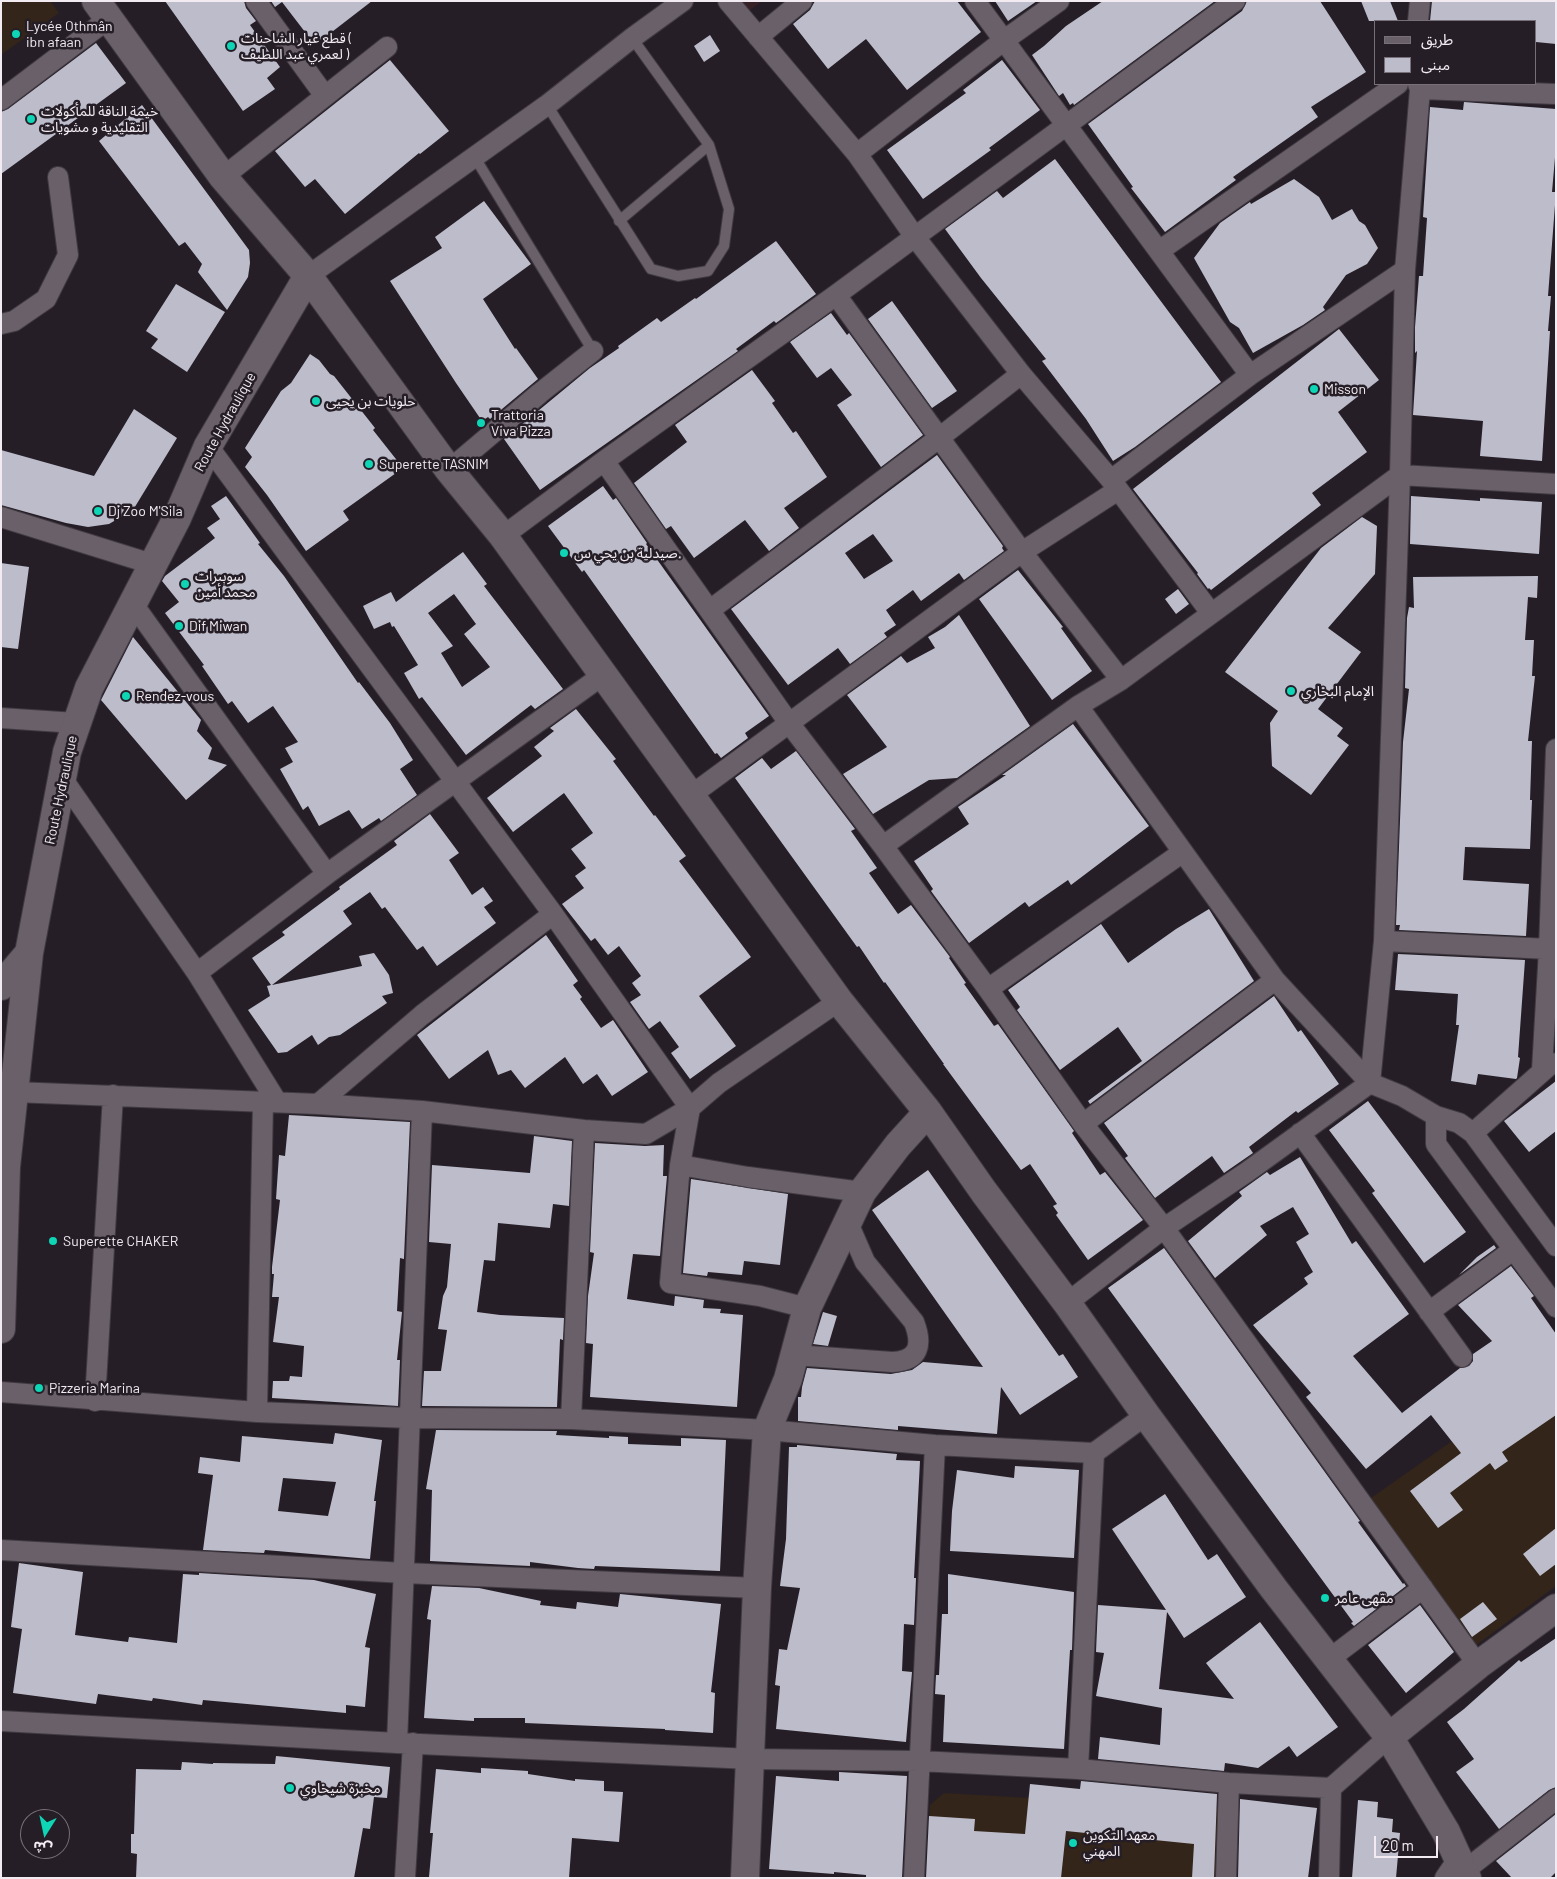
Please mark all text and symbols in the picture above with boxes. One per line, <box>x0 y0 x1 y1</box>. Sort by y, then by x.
place label: Lycée Othmân ibn afaan <box>26 18 113 50</box>
legend <box>1374 20 1537 85</box>
marker: Lycée Othmân ibn afaan <box>10 28 22 40</box>
place label: قطع غيار الشاحنات ( لعمري عبد اللطيف ) <box>241 30 352 62</box>
text: طريق <box>1421 30 1453 48</box>
marker: قطع غيار الشاحنات ( لعمري عبد اللطيف ) <box>225 40 237 52</box>
text: مبنى <box>1421 55 1450 73</box>
place label: خيمة الناقة للمأكولات التقليدية و مشويات <box>41 103 158 136</box>
marker: خيمة الناقة للمأكولات التقليدية و مشويات <box>25 113 37 125</box>
street label: Route Hydraulique <box>191 369 259 475</box>
place label: Misson <box>1324 381 1366 397</box>
marker: Misson <box>1308 383 1320 395</box>
place label: حلويات بن يحيى <box>326 393 415 409</box>
marker: حلويات بن يحيى <box>310 395 322 407</box>
place label: Trattoria Viva Pizza <box>491 407 551 440</box>
marker: Trattoria Viva Pizza <box>475 417 487 429</box>
place label: Superette TASNIM <box>379 456 489 472</box>
marker: Superette TASNIM <box>363 458 375 470</box>
place label: Dj Zoo M'Sila <box>108 503 183 519</box>
marker: Dj Zoo M'Sila <box>92 505 104 517</box>
place label: صيدلية بن يحي س. <box>574 545 682 561</box>
marker: صيدلية بن يحي س. <box>558 547 570 559</box>
place label: سوبيرات محمد أمين <box>195 568 256 600</box>
marker: سوبيرات محمد أمين <box>179 578 191 590</box>
place label: Dif Miwan <box>189 618 247 634</box>
marker: Dif Miwan <box>173 620 185 632</box>
place label: الإمام البخاري <box>1301 683 1374 699</box>
marker: الإمام البخاري <box>1285 685 1297 697</box>
place label: Rendez-vous <box>136 688 214 704</box>
marker: Rendez-vous <box>120 690 132 702</box>
street label: Route Hydraulique <box>41 734 81 846</box>
place label: Superette CHAKER <box>63 1233 178 1249</box>
marker: Superette CHAKER <box>47 1235 59 1247</box>
place label: Pizzeria Marina <box>49 1380 140 1396</box>
marker: Pizzeria Marina <box>33 1382 45 1394</box>
place label: مقهى عامر <box>1335 1590 1393 1606</box>
marker: مقهى عامر <box>1319 1592 1331 1604</box>
place label: مخبزة شيخاوي <box>300 1780 381 1796</box>
marker: مخبزة شيخاوي <box>284 1782 296 1794</box>
north arrow <box>20 1809 70 1859</box>
scale bar <box>1377 1826 1441 1858</box>
place label: معهد التكوين المهني <box>1083 1827 1155 1860</box>
text: 20 m <box>1382 1836 1414 1854</box>
marker: معهد التكوين المهني <box>1067 1837 1079 1849</box>
text: ش <box>32 1838 53 1858</box>

